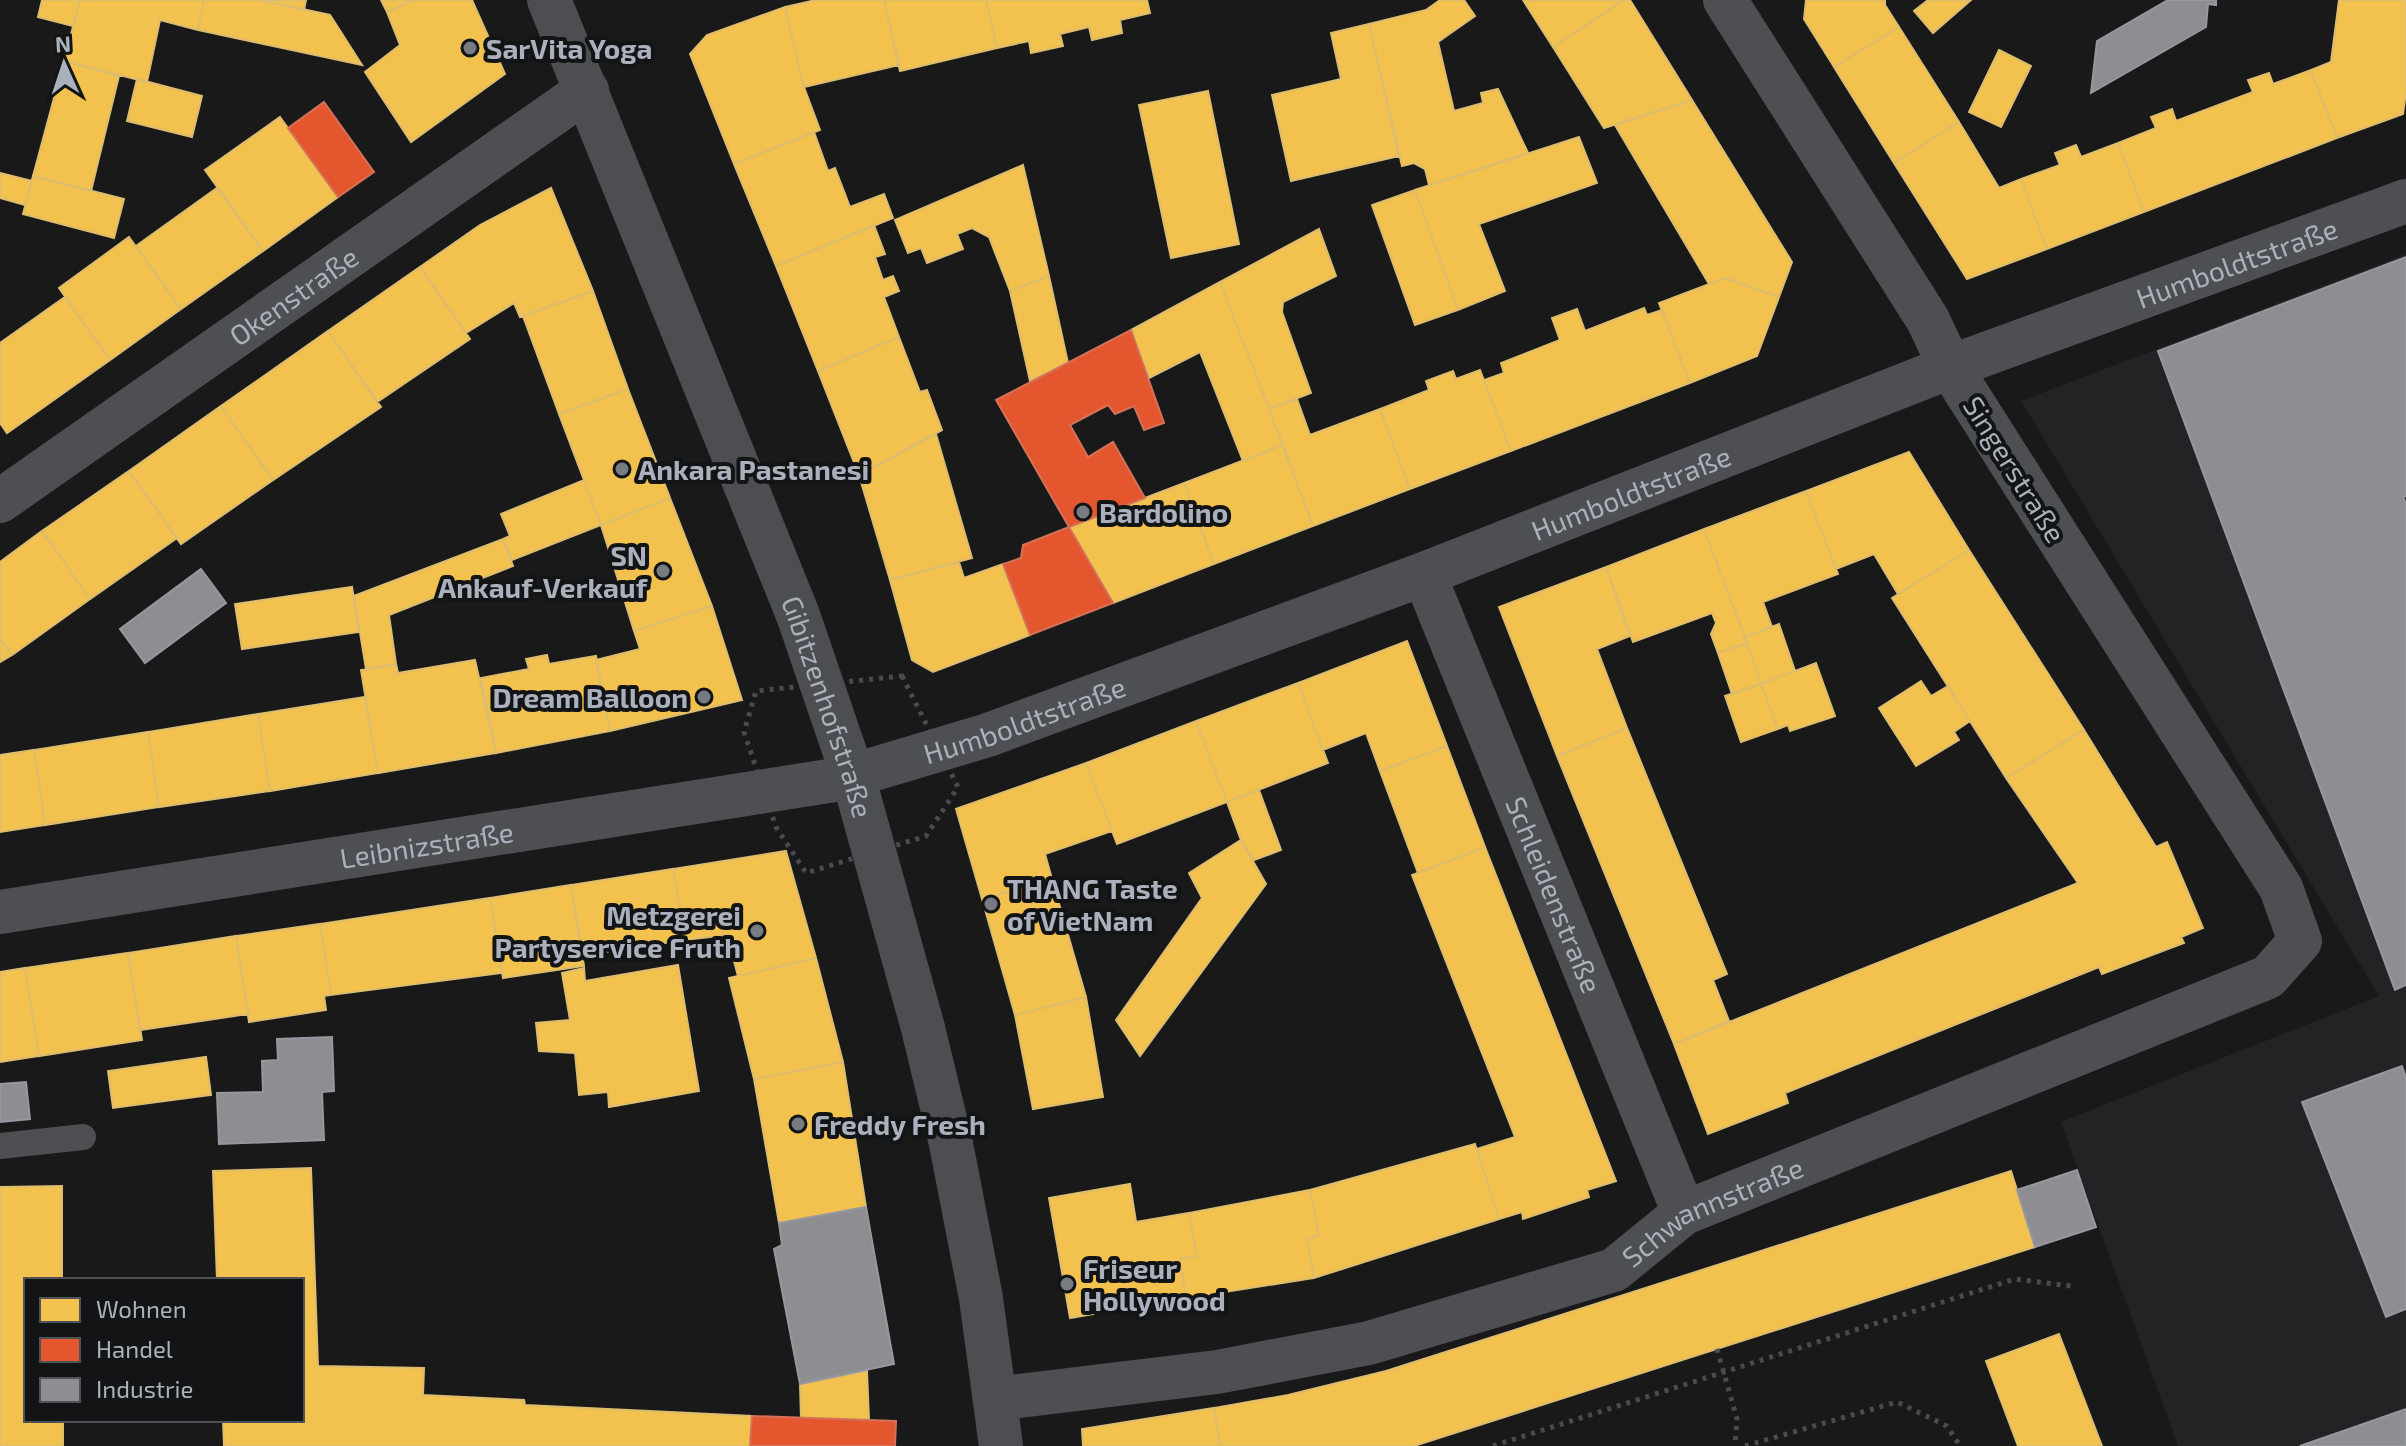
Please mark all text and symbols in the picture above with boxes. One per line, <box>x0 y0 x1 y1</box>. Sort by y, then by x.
north arrow <box>24 24 104 104</box>
text: N <box>54 30 72 56</box>
place label: SarVita Yoga <box>486 31 652 65</box>
marker: SarVita Yoga <box>461 39 479 57</box>
street label: Humboldtstraße <box>2131 210 2342 315</box>
street label: Okenstraße <box>222 239 364 352</box>
street label: Singerstraße <box>1957 390 2073 548</box>
street label: Humboldtstraße <box>1526 438 1736 547</box>
place label: Ankara Pastanesi <box>638 452 869 486</box>
marker: Ankara Pastanesi <box>613 460 631 478</box>
place label: Bardolino <box>1099 495 1228 529</box>
marker: Bardolino <box>1074 503 1092 521</box>
place label: SN Ankauf-Verkauf <box>438 538 648 604</box>
marker: SN Ankauf-Verkauf <box>654 562 672 580</box>
street label: Gibitzenhofstraße <box>775 591 881 821</box>
street label: Humboldtstraße <box>919 669 1130 770</box>
place label: Dream Balloon <box>493 680 688 714</box>
marker: Dream Balloon <box>695 688 713 706</box>
street label: Schleidenstraße <box>1499 791 1610 998</box>
street label: Leibnizstraße <box>337 814 516 875</box>
place label: THANG Taste of VietNam <box>1007 871 1178 937</box>
marker: THANG Taste of VietNam <box>982 895 1000 913</box>
place label: Metzgerei Partyservice Fruth <box>495 898 741 964</box>
marker: Metzgerei Partyservice Fruth <box>748 922 766 940</box>
place label: Freddy Fresh <box>814 1107 986 1141</box>
marker: Freddy Fresh <box>789 1115 807 1133</box>
street label: Schwannstraße <box>1615 1150 1808 1274</box>
place label: Friseur Hollywood <box>1083 1251 1226 1317</box>
marker: Friseur Hollywood <box>1058 1275 1076 1293</box>
legend <box>24 1278 304 1422</box>
text: Wohnen <box>96 1294 187 1323</box>
text: Handel <box>96 1334 173 1363</box>
text: Industrie <box>96 1374 193 1403</box>

